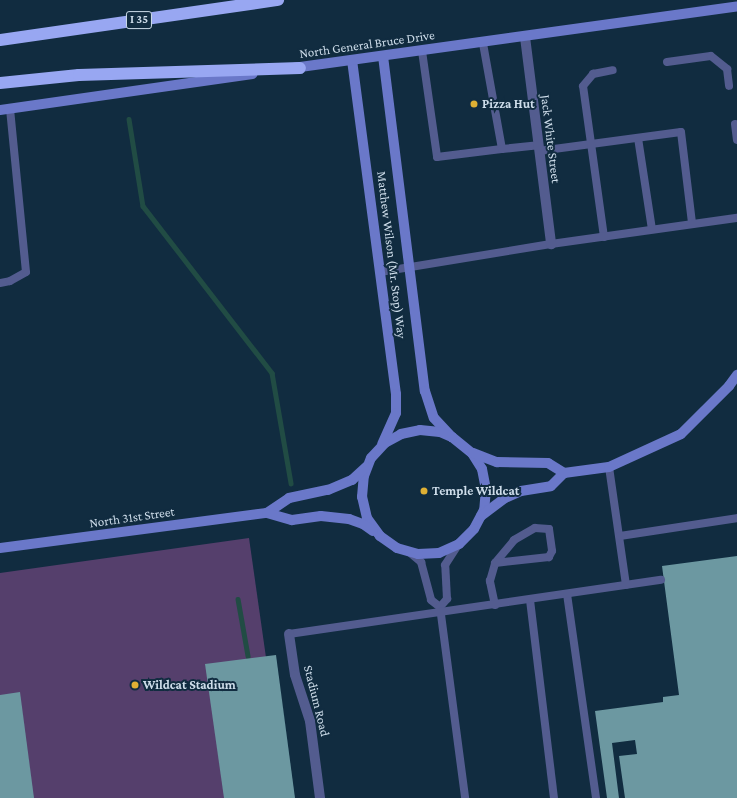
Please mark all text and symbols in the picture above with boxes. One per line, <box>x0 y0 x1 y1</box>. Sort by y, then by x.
road number: I 35 <box>125 10 153 30</box>
street label: North General Bruce Drive <box>298 28 436 62</box>
street label: Jack White Street <box>537 94 563 184</box>
place label: Pizza Hut <box>482 96 535 112</box>
marker: Pizza Hut <box>469 99 479 109</box>
street label: Matthew Wilson (Mr. Stop) Way <box>373 170 409 340</box>
place label: Temple Wildcat <box>432 483 519 499</box>
marker: Temple Wildcat <box>419 486 429 496</box>
street label: North 31st Street <box>88 504 176 532</box>
street label: Stadium Road <box>300 664 332 738</box>
place label: Wildcat Stadium <box>143 677 236 693</box>
marker: Wildcat Stadium <box>130 680 140 690</box>

